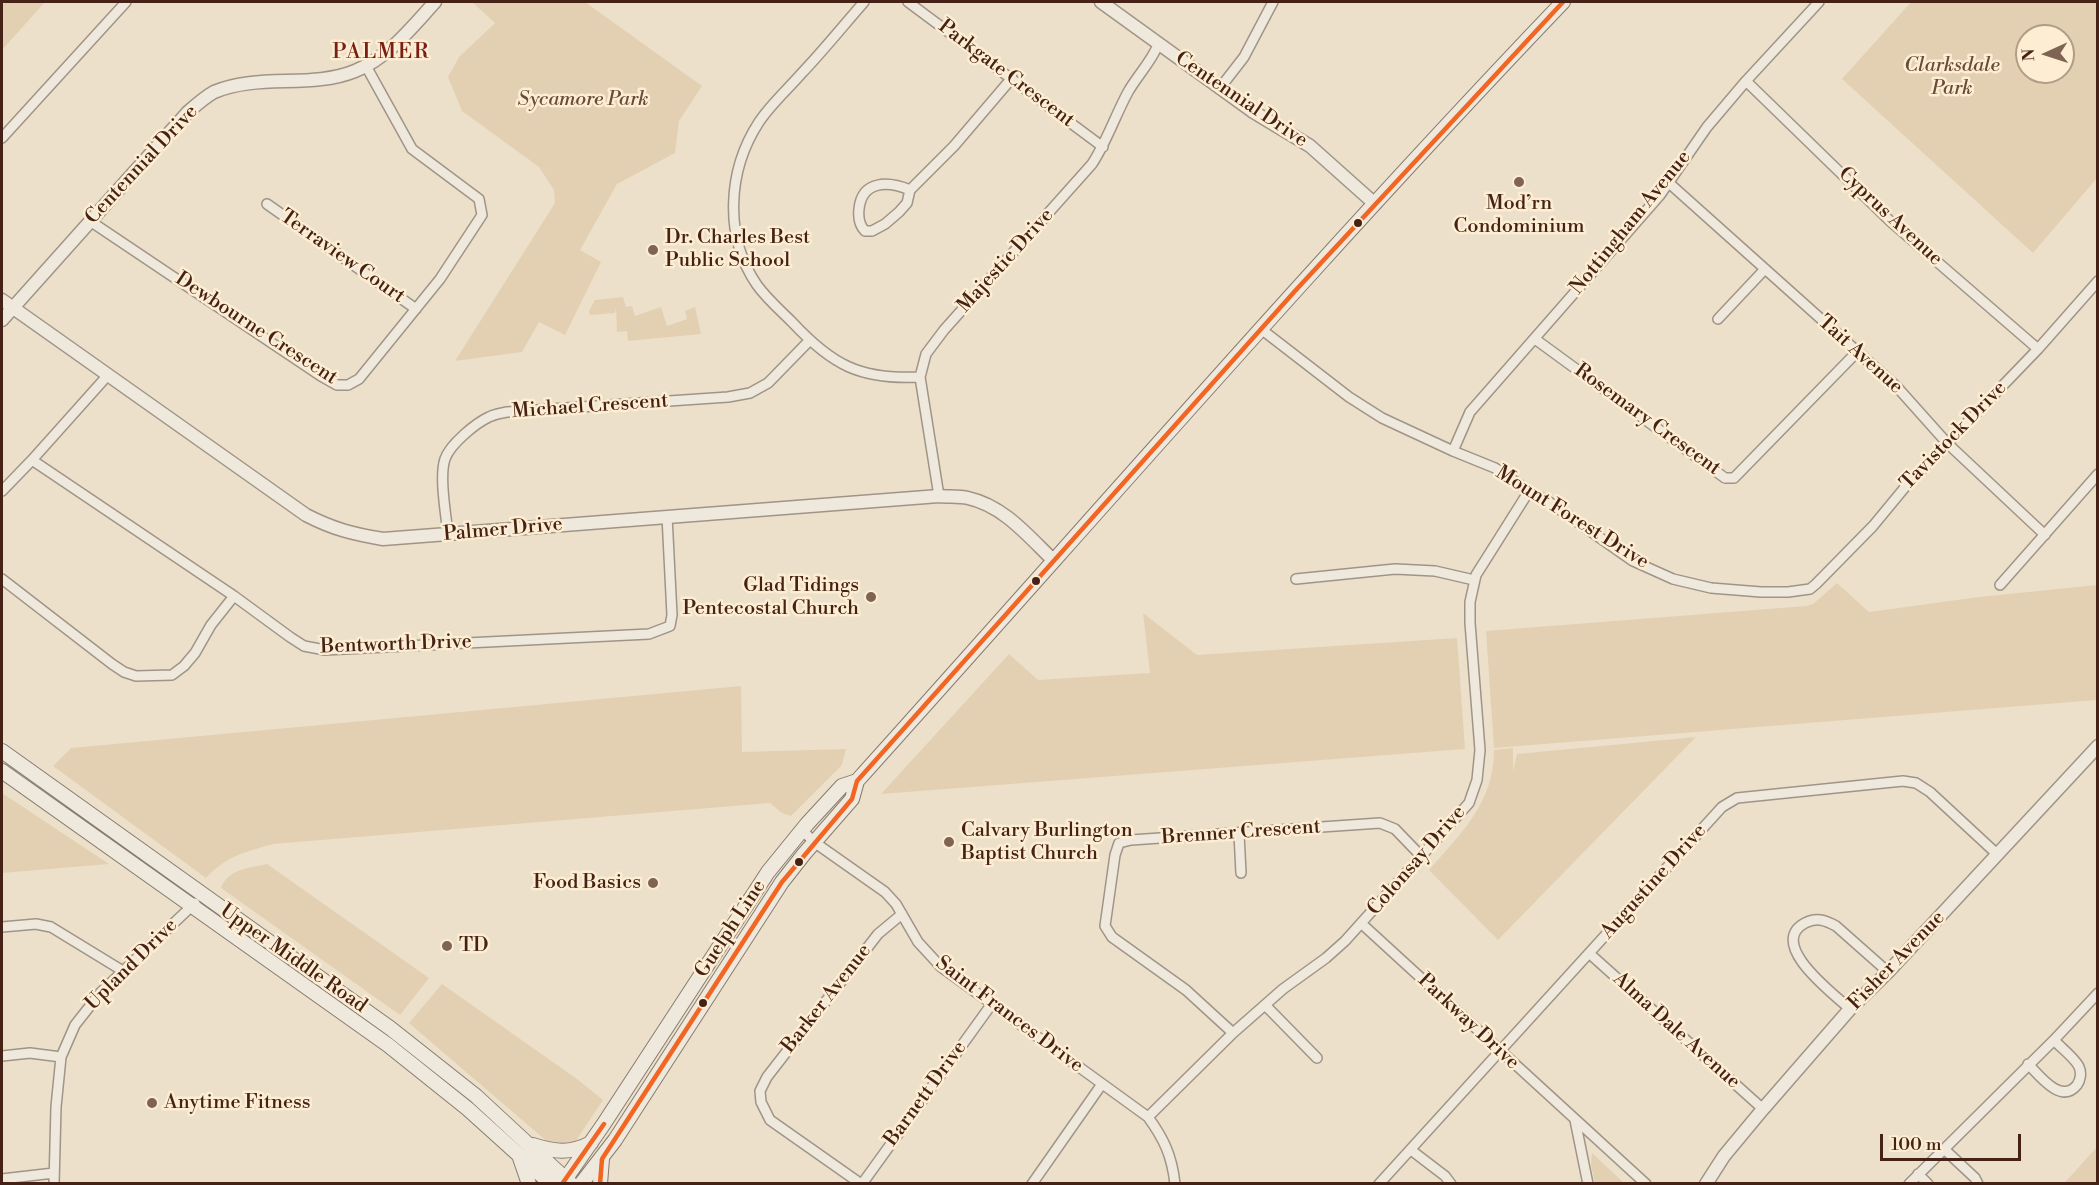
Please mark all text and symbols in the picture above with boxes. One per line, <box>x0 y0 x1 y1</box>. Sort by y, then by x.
street label: Parkgate Crescent <box>933 15 1079 133</box>
north arrow <box>2015 24 2075 84</box>
district label: PALMER <box>332 40 430 66</box>
street label: Centennial Drive <box>1170 47 1312 153</box>
text: N <box>2019 48 2039 62</box>
park label: Clarksdale Park <box>1904 54 2000 101</box>
park label: Sycamore Park <box>518 88 648 112</box>
street label: Centennial Drive <box>81 100 203 230</box>
street label: Nottingham Avenue <box>1566 146 1696 300</box>
street label: Cyprus Avenue <box>1833 163 1947 271</box>
marker: Mod’rn Condominium <box>1512 175 1526 189</box>
place label: Mod’rn Condominium <box>1453 192 1585 239</box>
street label: Majestic Drive <box>953 204 1059 318</box>
street label: Terraview Court <box>275 205 409 309</box>
unlabelled marker <box>1352 217 1364 229</box>
place label: Dr. Charles Best Public School <box>665 226 810 273</box>
marker: Dr. Charles Best Public School <box>646 243 660 257</box>
street label: Dewbourne Crescent <box>170 268 342 390</box>
street label: Tait Avenue <box>1812 310 1908 400</box>
street label: Rosemary Crescent <box>1569 359 1725 481</box>
street label: Tavistock Drive <box>1896 377 2012 495</box>
street label: Michael Crescent <box>511 390 669 424</box>
street label: Mount Forest Drive <box>1491 461 1653 575</box>
street label: Palmer Drive <box>442 513 564 547</box>
place label: Glad Tidings Pentecostal Church <box>682 574 859 621</box>
unlabelled marker <box>1030 575 1042 587</box>
marker: Glad Tidings Pentecostal Church <box>864 590 878 604</box>
street label: Bentworth Drive <box>320 630 472 660</box>
street label: Colonsay Drive <box>1363 801 1471 921</box>
street label: Brenner Crescent <box>1161 815 1321 851</box>
place label: Calvary Burlington Baptist Church <box>961 819 1133 866</box>
street label: Augustine Drive <box>1596 820 1712 944</box>
marker: Calvary Burlington Baptist Church <box>942 835 956 849</box>
unlabelled marker <box>793 856 805 868</box>
place label: Food Basics <box>533 871 641 895</box>
marker: Food Basics <box>646 876 660 890</box>
street label: Guelph Line <box>691 876 771 982</box>
street label: Upper Middle Road <box>215 899 371 1019</box>
street label: Fisher Avenue <box>1844 906 1950 1016</box>
street label: Upland Drive <box>81 914 183 1016</box>
place label: TD <box>459 934 489 958</box>
marker: TD <box>440 939 454 953</box>
street label: Barker Avenue <box>777 940 877 1058</box>
street label: Saint Frances Drive <box>930 952 1088 1078</box>
street label: Alma Dale Avenue <box>1607 968 1745 1094</box>
street label: Parkway Drive <box>1412 969 1524 1075</box>
unlabelled marker <box>697 997 709 1009</box>
street label: Barnett Drive <box>880 1037 972 1151</box>
place label: Anytime Fitness <box>164 1091 311 1115</box>
marker: Anytime Fitness <box>145 1096 159 1110</box>
scale bar <box>1883 1122 2024 1160</box>
text: 100 m <box>1891 1133 1942 1156</box>

